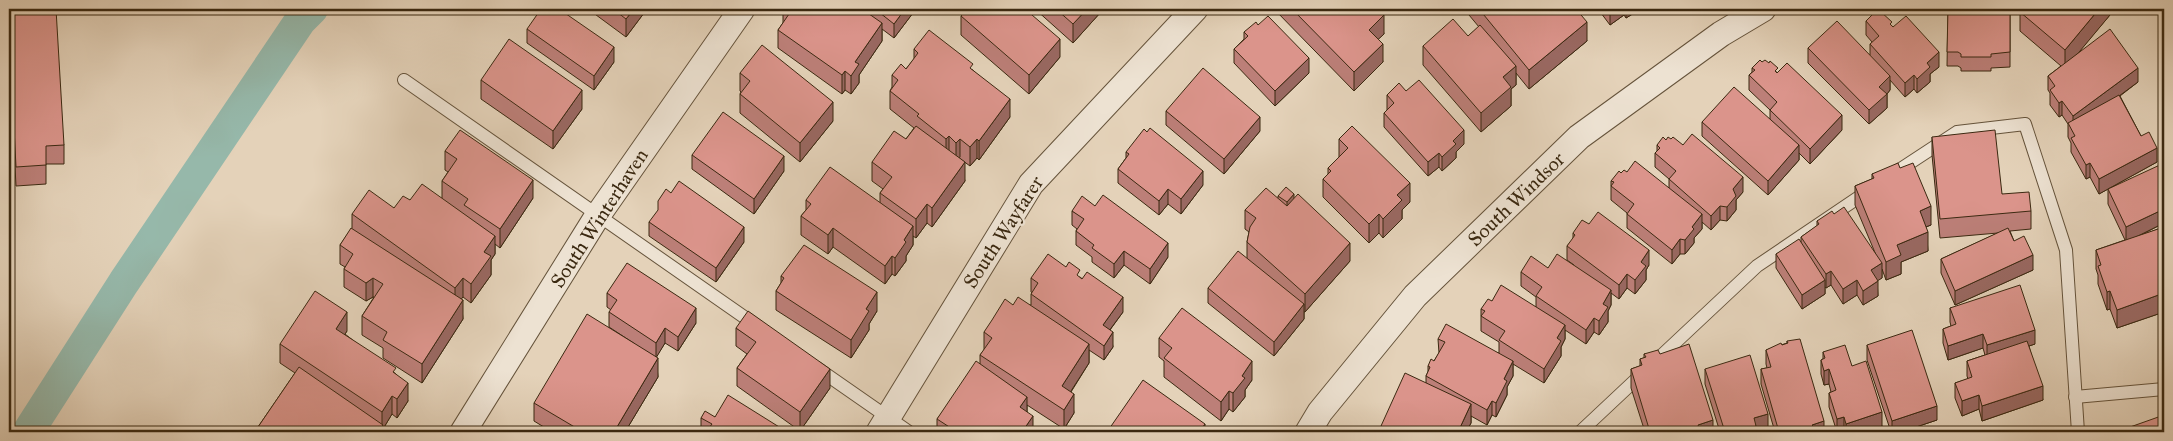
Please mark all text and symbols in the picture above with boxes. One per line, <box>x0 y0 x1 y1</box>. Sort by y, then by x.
street label: South Winterhaven <box>545 144 653 292</box>
street label: South Windsor <box>1463 147 1570 251</box>
street label: South Wayfarer <box>958 171 1048 293</box>

